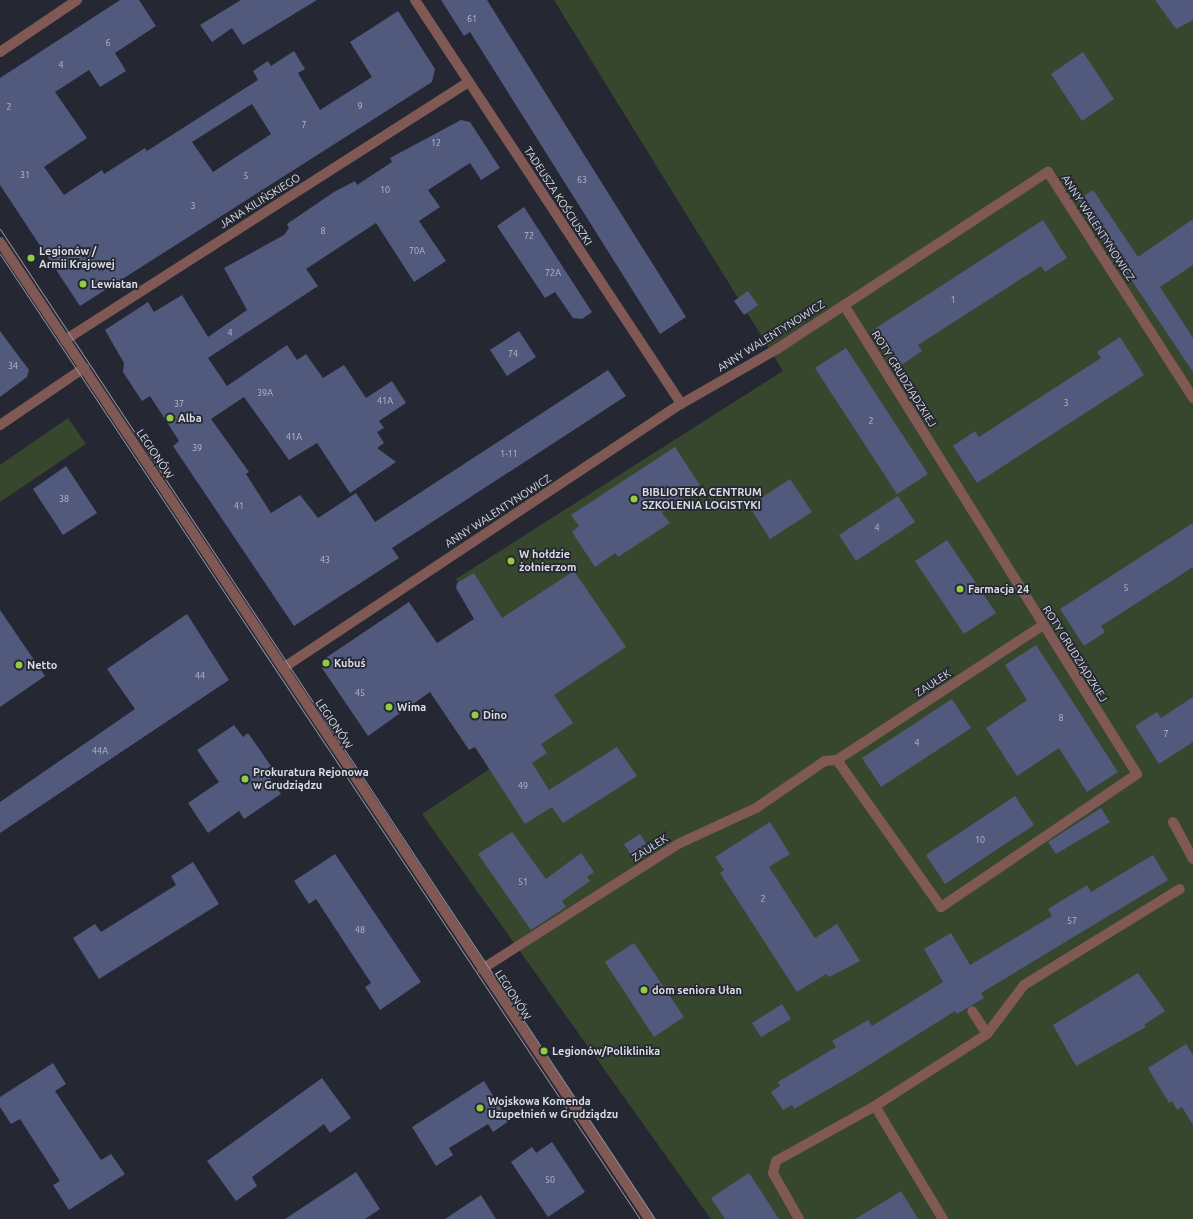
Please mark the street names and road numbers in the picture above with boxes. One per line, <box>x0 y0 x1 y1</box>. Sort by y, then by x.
street label: TADEUSZA KOŚCIUSZKI <box>521 144 595 248</box>
street label: JANA KILIŃSKIEGO <box>217 171 303 231</box>
street label: ANNY WALENTYNOWICZ <box>1059 172 1137 284</box>
street label: ANNY WALENTYNOWICZ <box>715 298 827 374</box>
street label: ROTY GRUDZIĄDZKIEJ <box>869 328 939 430</box>
street label: LEGIONÓW <box>134 427 176 481</box>
street label: ANNY WALENTYNOWICZ <box>442 472 554 550</box>
street label: ROTY GRUDZIĄDZKIEJ <box>1040 603 1110 705</box>
street label: ZAUŁEK <box>913 667 953 699</box>
street label: LEGIONÓW <box>313 697 355 751</box>
street label: ZAUŁEK <box>630 832 670 864</box>
street label: LEGIONÓW <box>492 968 534 1022</box>

